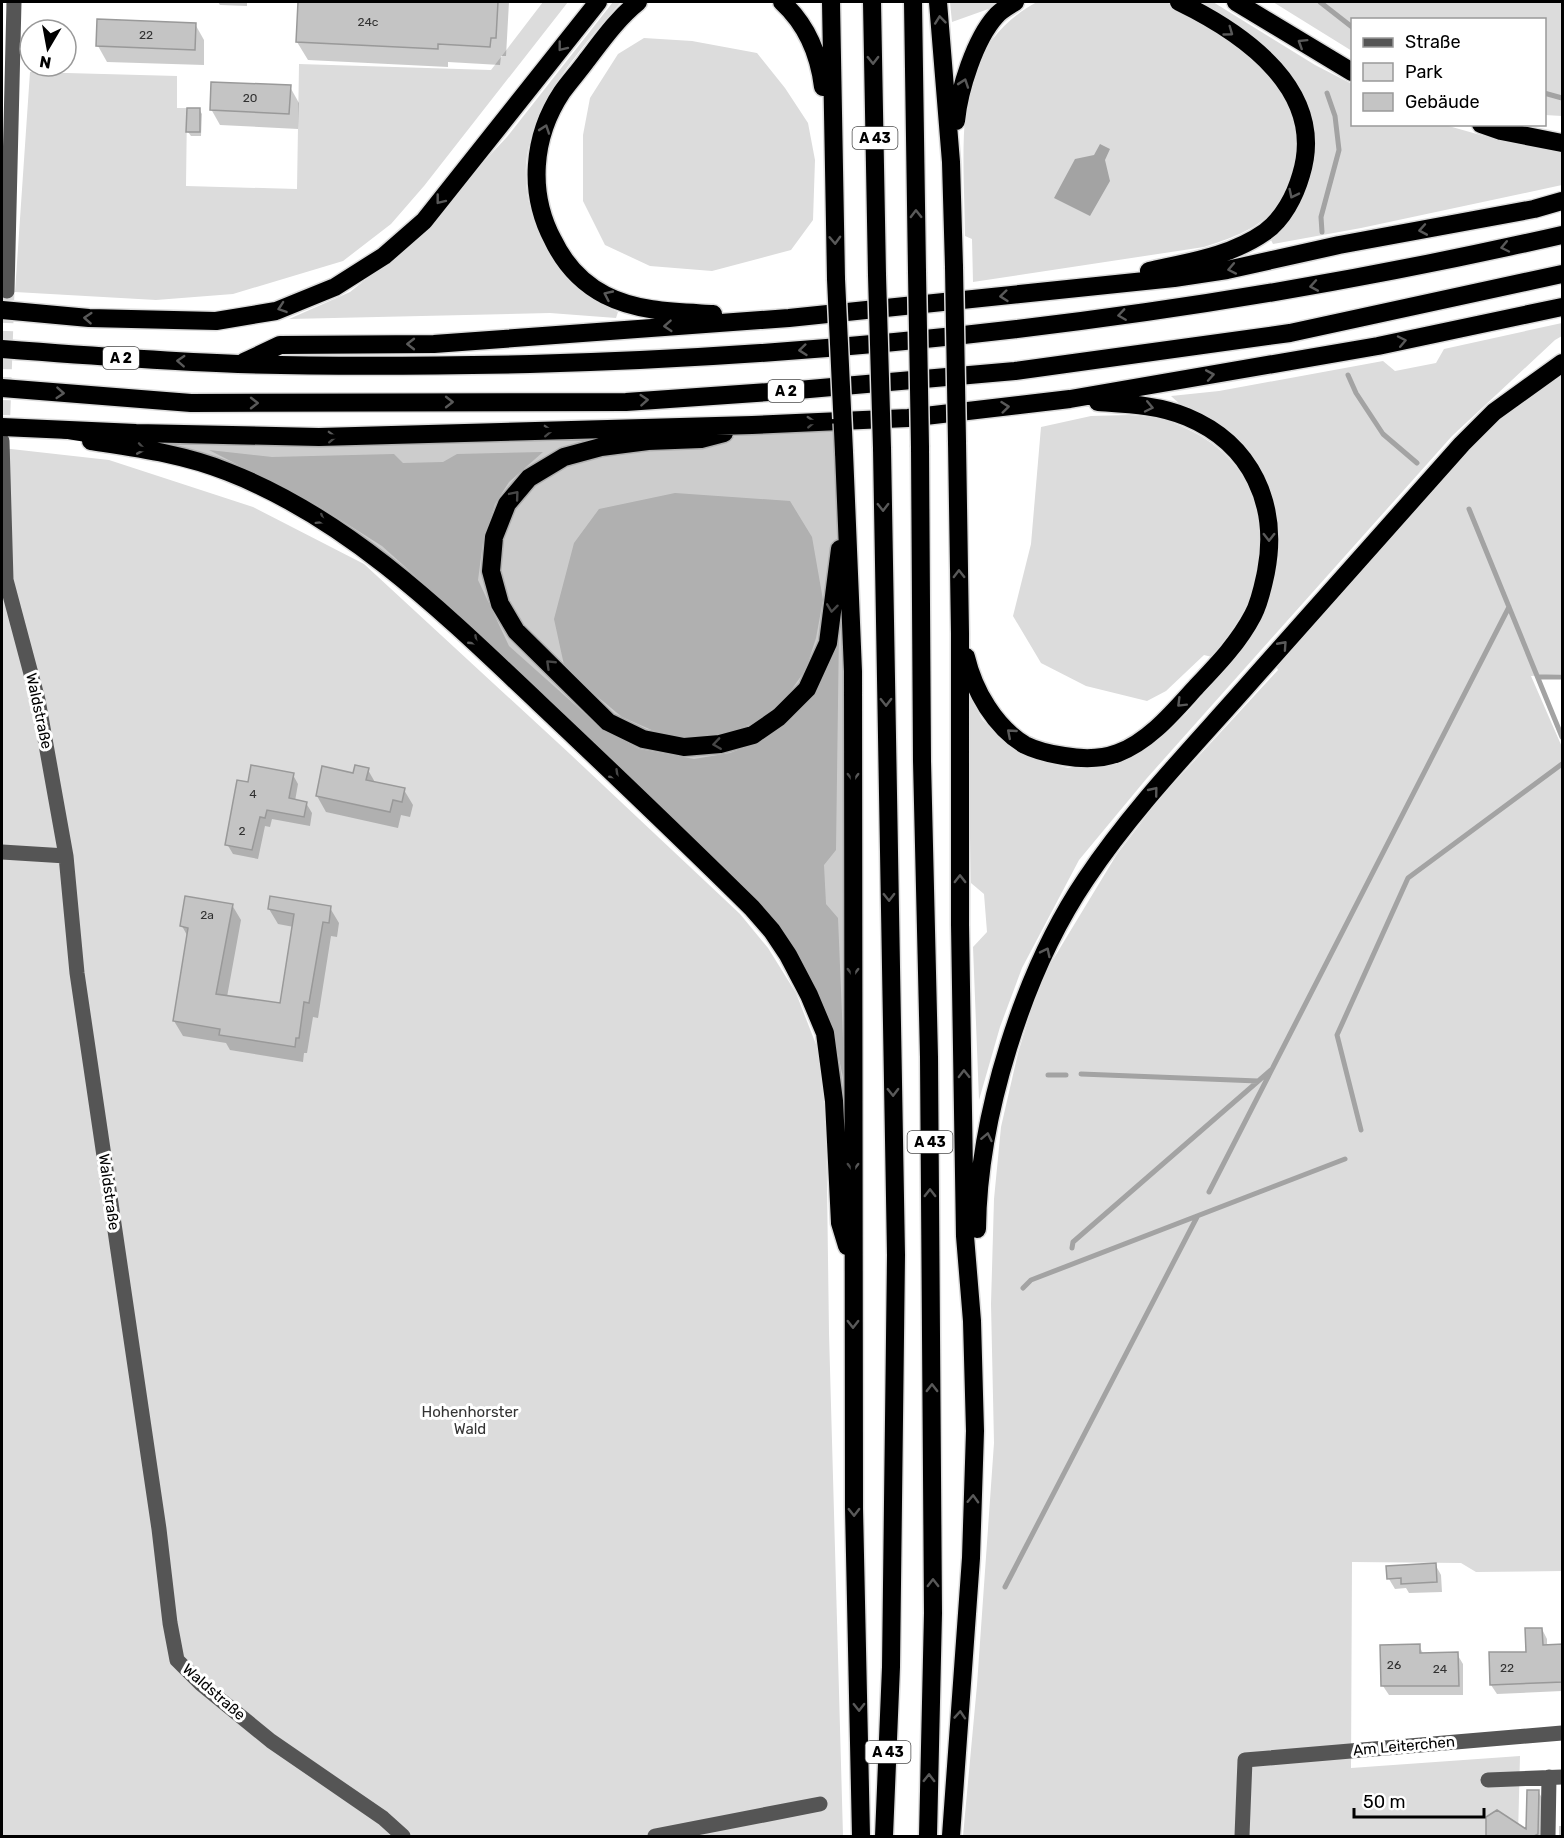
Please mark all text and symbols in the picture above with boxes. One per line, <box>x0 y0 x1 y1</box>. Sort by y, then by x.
house number: 24c <box>357 15 379 29</box>
one-way arrow <box>934 15 947 24</box>
north arrow <box>18 18 78 78</box>
legend <box>1351 18 1546 126</box>
one-way arrow <box>1223 25 1234 36</box>
house number: 22 <box>139 28 153 42</box>
text: Straße <box>1405 31 1461 53</box>
one-way arrow <box>1298 38 1308 50</box>
one-way arrow <box>558 41 569 52</box>
text: N <box>38 52 53 73</box>
one-way arrow <box>867 55 879 64</box>
text: Park <box>1405 61 1443 83</box>
one-way arrow <box>956 79 969 89</box>
house number: 20 <box>243 91 257 105</box>
text: Gebäude <box>1405 91 1480 113</box>
one-way arrow <box>537 124 550 135</box>
road number: A 43 <box>852 127 898 149</box>
one-way arrow <box>1289 188 1300 199</box>
one-way arrow <box>437 193 448 204</box>
one-way arrow <box>910 209 922 218</box>
one-way arrow <box>1418 223 1428 235</box>
one-way arrow <box>828 236 841 245</box>
one-way arrow <box>1501 240 1511 253</box>
one-way arrow <box>1227 261 1237 274</box>
one-way arrow <box>1310 279 1320 292</box>
one-way arrow <box>1000 290 1009 302</box>
one-way arrow <box>603 291 614 303</box>
one-way arrow <box>277 300 288 313</box>
one-way arrow <box>1117 309 1126 321</box>
one-way arrow <box>84 312 93 325</box>
one-way arrow <box>664 320 673 333</box>
one-way arrow <box>1397 335 1407 348</box>
one-way arrow <box>406 338 415 350</box>
one-way arrow <box>798 343 807 356</box>
road number: A 2 <box>103 347 139 369</box>
one-way arrow <box>177 354 186 367</box>
one-way arrow <box>1205 369 1215 382</box>
road number: A 2 <box>768 380 804 402</box>
one-way arrow <box>55 386 64 399</box>
one-way arrow <box>640 394 649 407</box>
one-way arrow <box>445 396 454 408</box>
one-way arrow <box>250 397 259 409</box>
one-way arrow <box>1143 400 1153 413</box>
one-way arrow <box>1000 401 1010 413</box>
one-way arrow <box>806 416 815 429</box>
one-way arrow <box>543 424 552 437</box>
one-way arrow <box>327 430 336 443</box>
one-way arrow <box>136 442 146 455</box>
one-way arrow <box>508 491 519 502</box>
one-way arrow <box>876 502 889 511</box>
one-way arrow <box>315 512 325 524</box>
one-way arrow <box>1263 532 1275 541</box>
one-way arrow <box>953 570 965 579</box>
one-way arrow <box>826 603 839 612</box>
one-way arrow <box>467 634 477 645</box>
one-way arrow <box>1276 641 1287 652</box>
one-way arrow <box>546 661 557 672</box>
street label: Waldstraße <box>22 671 56 751</box>
one-way arrow <box>1177 696 1188 707</box>
one-way arrow <box>880 697 892 706</box>
one-way arrow <box>1007 729 1017 740</box>
one-way arrow <box>712 737 721 749</box>
one-way arrow <box>607 768 618 779</box>
one-way arrow <box>847 772 859 781</box>
house number: 4 <box>249 787 257 801</box>
one-way arrow <box>1147 787 1158 798</box>
house number: 2 <box>238 824 246 838</box>
one-way arrow <box>954 874 966 883</box>
one-way arrow <box>883 892 896 901</box>
house number: 2a <box>200 908 214 922</box>
one-way arrow <box>1038 948 1050 959</box>
one-way arrow <box>847 967 859 976</box>
one-way arrow <box>957 1069 970 1078</box>
one-way arrow <box>887 1087 899 1096</box>
road number: A 43 <box>908 1131 952 1153</box>
one-way arrow <box>979 1133 992 1143</box>
street label: Waldstraße <box>95 1153 123 1231</box>
one-way arrow <box>847 1162 859 1171</box>
one-way arrow <box>924 1189 936 1198</box>
one-way arrow <box>847 1319 860 1328</box>
one-way arrow <box>925 1384 938 1393</box>
park label: Hohenhorster Wald <box>422 1403 519 1438</box>
one-way arrow <box>966 1495 979 1504</box>
one-way arrow <box>848 1507 860 1516</box>
one-way arrow <box>927 1579 939 1588</box>
house number: 26 <box>1387 1658 1401 1672</box>
street label: Waldstraße <box>179 1660 249 1724</box>
house number: 22 <box>1500 1661 1514 1675</box>
house number: 24 <box>1433 1662 1448 1676</box>
one-way arrow <box>853 1702 865 1711</box>
one-way arrow <box>953 1711 966 1720</box>
street label: Am Leiterchen <box>1352 1733 1456 1759</box>
road number: A 43 <box>866 1741 910 1763</box>
one-way arrow <box>923 1774 936 1783</box>
scale bar <box>1354 1781 1484 1819</box>
text: 50 m <box>1363 1791 1406 1813</box>

